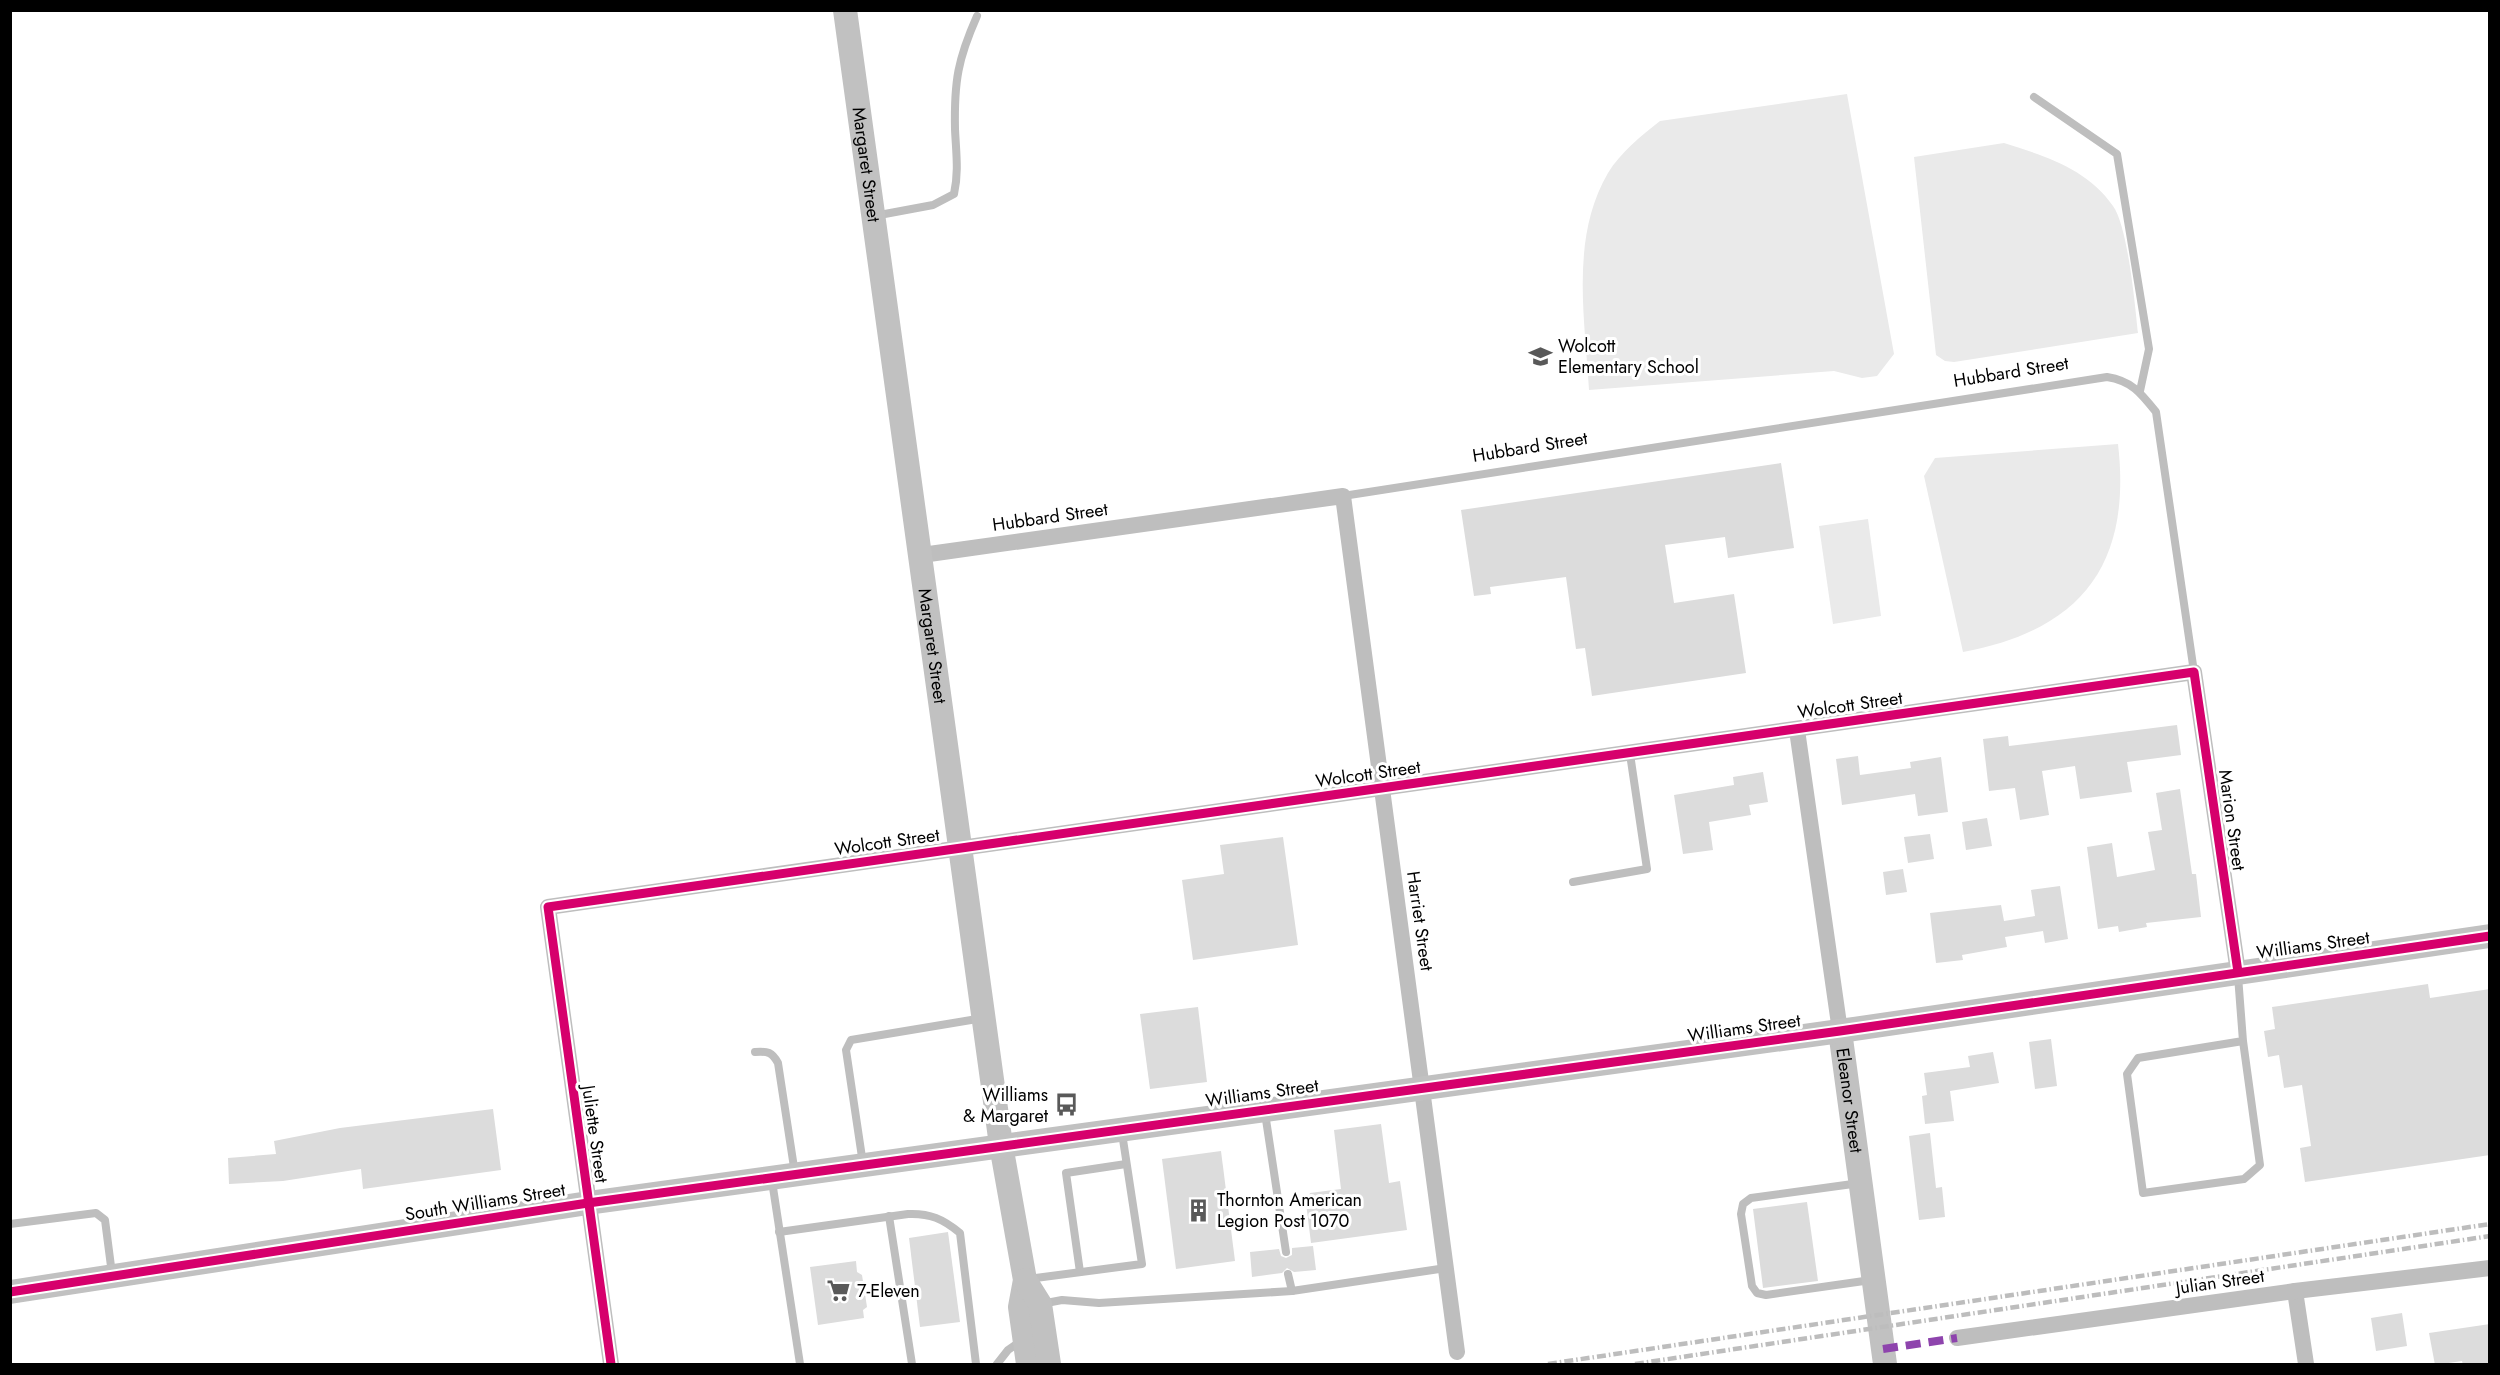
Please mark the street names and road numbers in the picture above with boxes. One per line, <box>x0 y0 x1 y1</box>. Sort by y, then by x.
street label: Margaret Street <box>845 105 887 224</box>
street label: Hubbard Street <box>1952 350 2071 394</box>
street label: Hubbard Street <box>1471 425 1590 469</box>
street label: Hubbard Street <box>991 496 1110 538</box>
street label: Margaret Street <box>912 587 953 706</box>
street label: Wolcott Street <box>1796 685 1905 725</box>
street label: Wolcott Street <box>1314 754 1423 794</box>
street label: Marion Street <box>2212 768 2252 873</box>
street label: Wolcott Street <box>833 822 942 862</box>
street label: Harriet Street <box>1400 869 1440 973</box>
street label: Williams Street <box>2255 924 2372 966</box>
street label: Williams Street <box>1686 1007 1803 1049</box>
street label: Eleanor Street <box>1829 1046 1869 1155</box>
street label: Williams Street <box>1204 1072 1321 1114</box>
street label: Juliette Street <box>575 1082 615 1185</box>
street label: South Williams Street <box>403 1176 568 1228</box>
street label: Julian Street <box>2172 1263 2267 1301</box>

